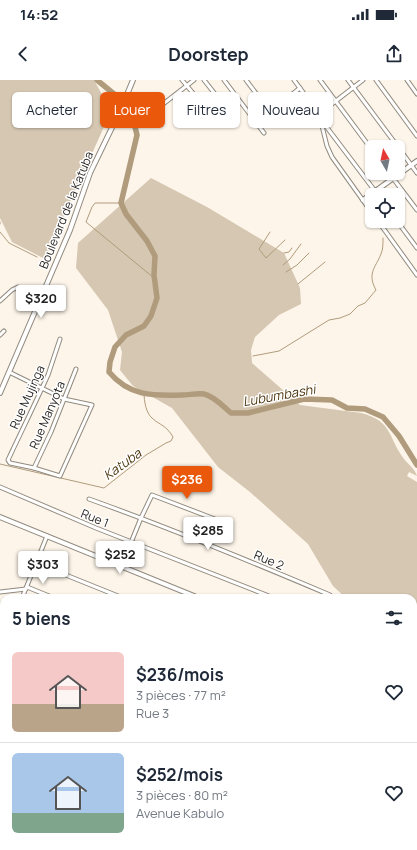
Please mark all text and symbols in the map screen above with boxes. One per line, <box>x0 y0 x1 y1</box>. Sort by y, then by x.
text: 14:52 <box>20 4 58 25</box>
text: Doorstep <box>168 42 249 66</box>
icon: back <box>12 43 34 65</box>
icon: share <box>383 43 405 65</box>
chip: Acheter <box>12 92 92 128</box>
chip: Louer <box>100 92 165 128</box>
chip: Filtres <box>173 92 240 128</box>
chip: Nouveau <box>248 92 333 128</box>
north arrow <box>365 140 405 180</box>
map controls <box>365 140 405 228</box>
street label: Boulevard de la Katuba <box>35 149 97 271</box>
button: locate <box>365 188 405 228</box>
pin: $320 <box>17 285 65 319</box>
text: $320 <box>25 289 57 307</box>
street label: Rue Mujinga <box>5 362 49 432</box>
street label: Rue Manyota <box>25 378 69 452</box>
water label: Lubumbashi <box>241 379 319 410</box>
water label: Katuba <box>99 444 145 484</box>
pin: $236 <box>163 466 211 500</box>
text: $236 <box>171 470 203 488</box>
street label: Rue 1 <box>78 505 112 531</box>
pin: $285 <box>184 517 232 551</box>
text: $285 <box>192 521 224 539</box>
pin: $252 <box>96 541 144 575</box>
text: $252 <box>105 545 135 563</box>
street label: Rue 2 <box>251 546 287 574</box>
pin: $303 <box>19 551 67 585</box>
text: $303 <box>27 555 59 573</box>
text: 5 biens <box>12 607 70 630</box>
icon: filters <box>383 607 405 629</box>
text: $236/mois <box>136 663 224 686</box>
icon: home <box>44 668 92 716</box>
icon: heart <box>383 681 405 703</box>
text: 3 pièces · 77 m² <box>136 686 226 704</box>
text: Rue 3 <box>136 704 169 722</box>
text: $252/mois <box>136 763 223 786</box>
icon: home <box>44 769 92 817</box>
icon: heart <box>383 782 405 804</box>
text: 3 pièces · 80 m² <box>136 786 228 804</box>
text: Avenue Kabulo <box>136 804 224 822</box>

